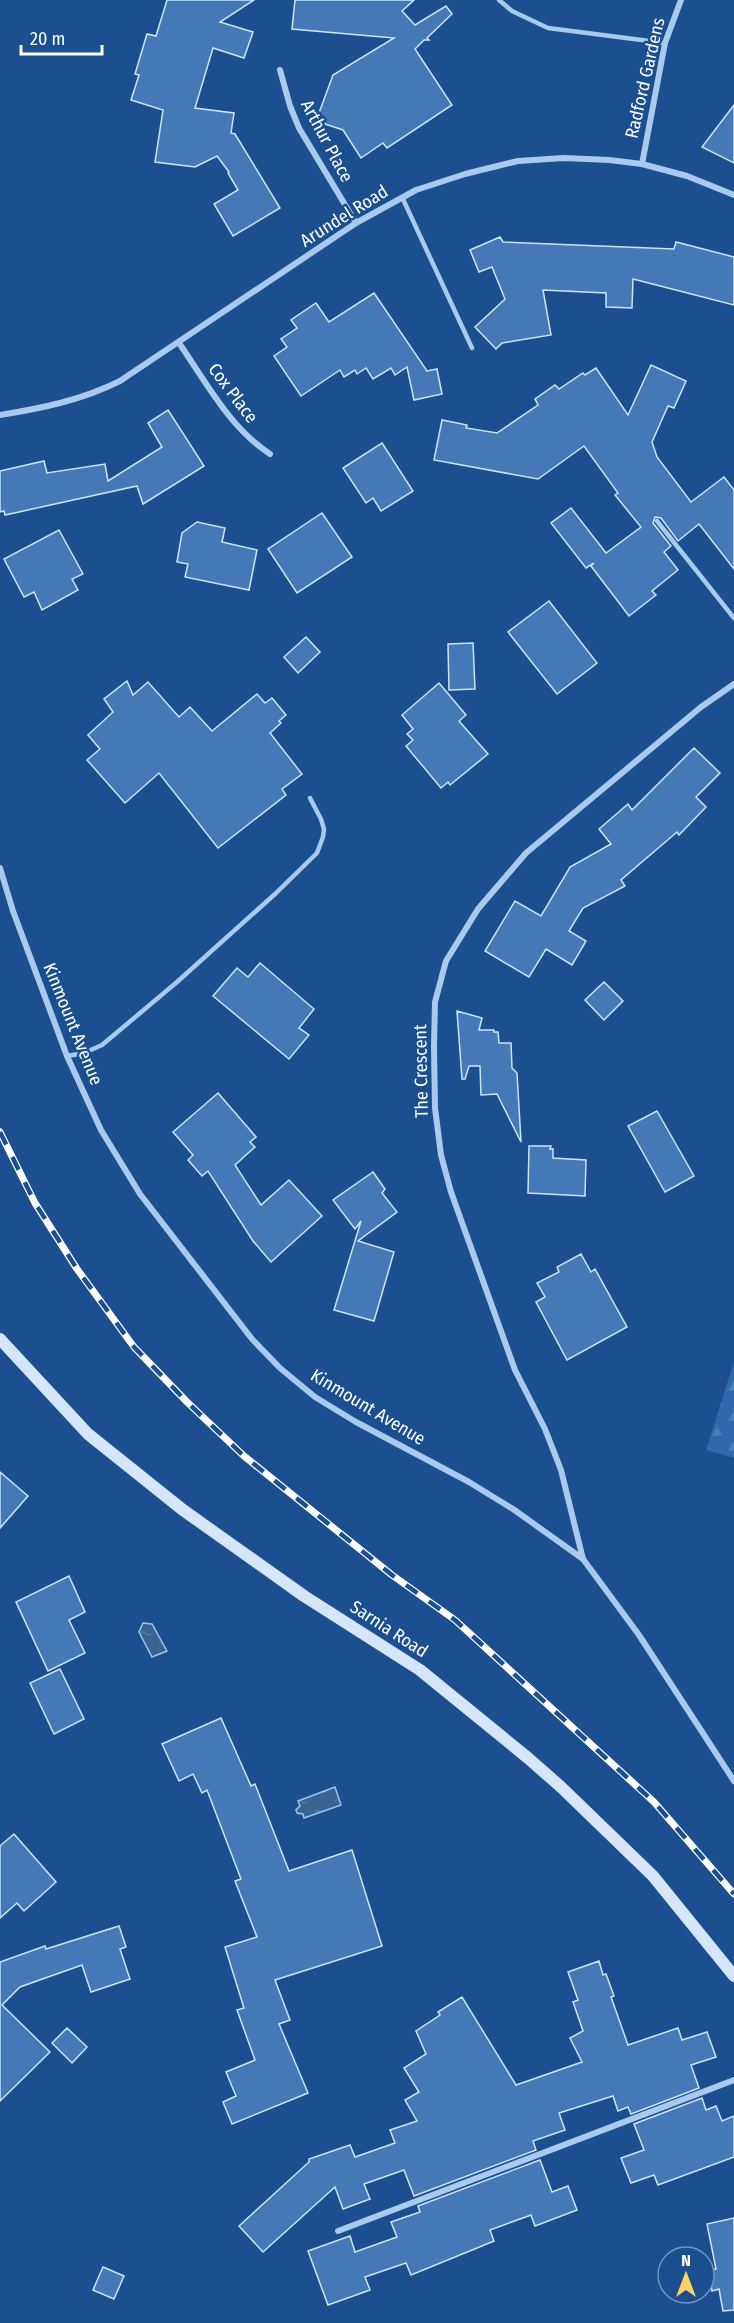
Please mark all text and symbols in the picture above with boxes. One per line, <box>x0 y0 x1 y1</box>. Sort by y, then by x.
street label: Radford Gardens <box>620 15 670 140</box>
scale bar <box>21 18 102 56</box>
text: 20 m <box>30 28 65 50</box>
street label: Arthur Place <box>296 96 358 186</box>
street label: Arundel Road <box>296 180 392 252</box>
street label: Cox Place <box>203 359 263 427</box>
street label: Kinmount Avenue <box>38 960 108 1088</box>
street label: The Crescent <box>409 1024 433 1118</box>
street label: Kinmount Avenue <box>307 1364 429 1450</box>
street label: Sarnia Road <box>346 1596 432 1662</box>
north arrow <box>656 2245 716 2305</box>
text: N <box>681 2251 691 2270</box>

